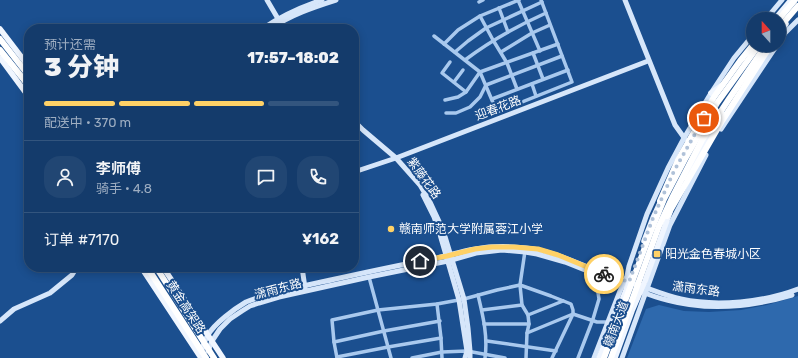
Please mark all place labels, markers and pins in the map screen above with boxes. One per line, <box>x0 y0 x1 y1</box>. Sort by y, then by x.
pin <box>687 101 721 135</box>
place label: 赣南师范大学附属蓉江小学 <box>399 222 543 236</box>
marker: 赣南师范大学附属蓉江小学 <box>386 224 396 234</box>
pin <box>403 244 437 278</box>
place label: 阳光金色春城小区 <box>665 247 761 261</box>
marker: 阳光金色春城小区 <box>652 249 662 259</box>

